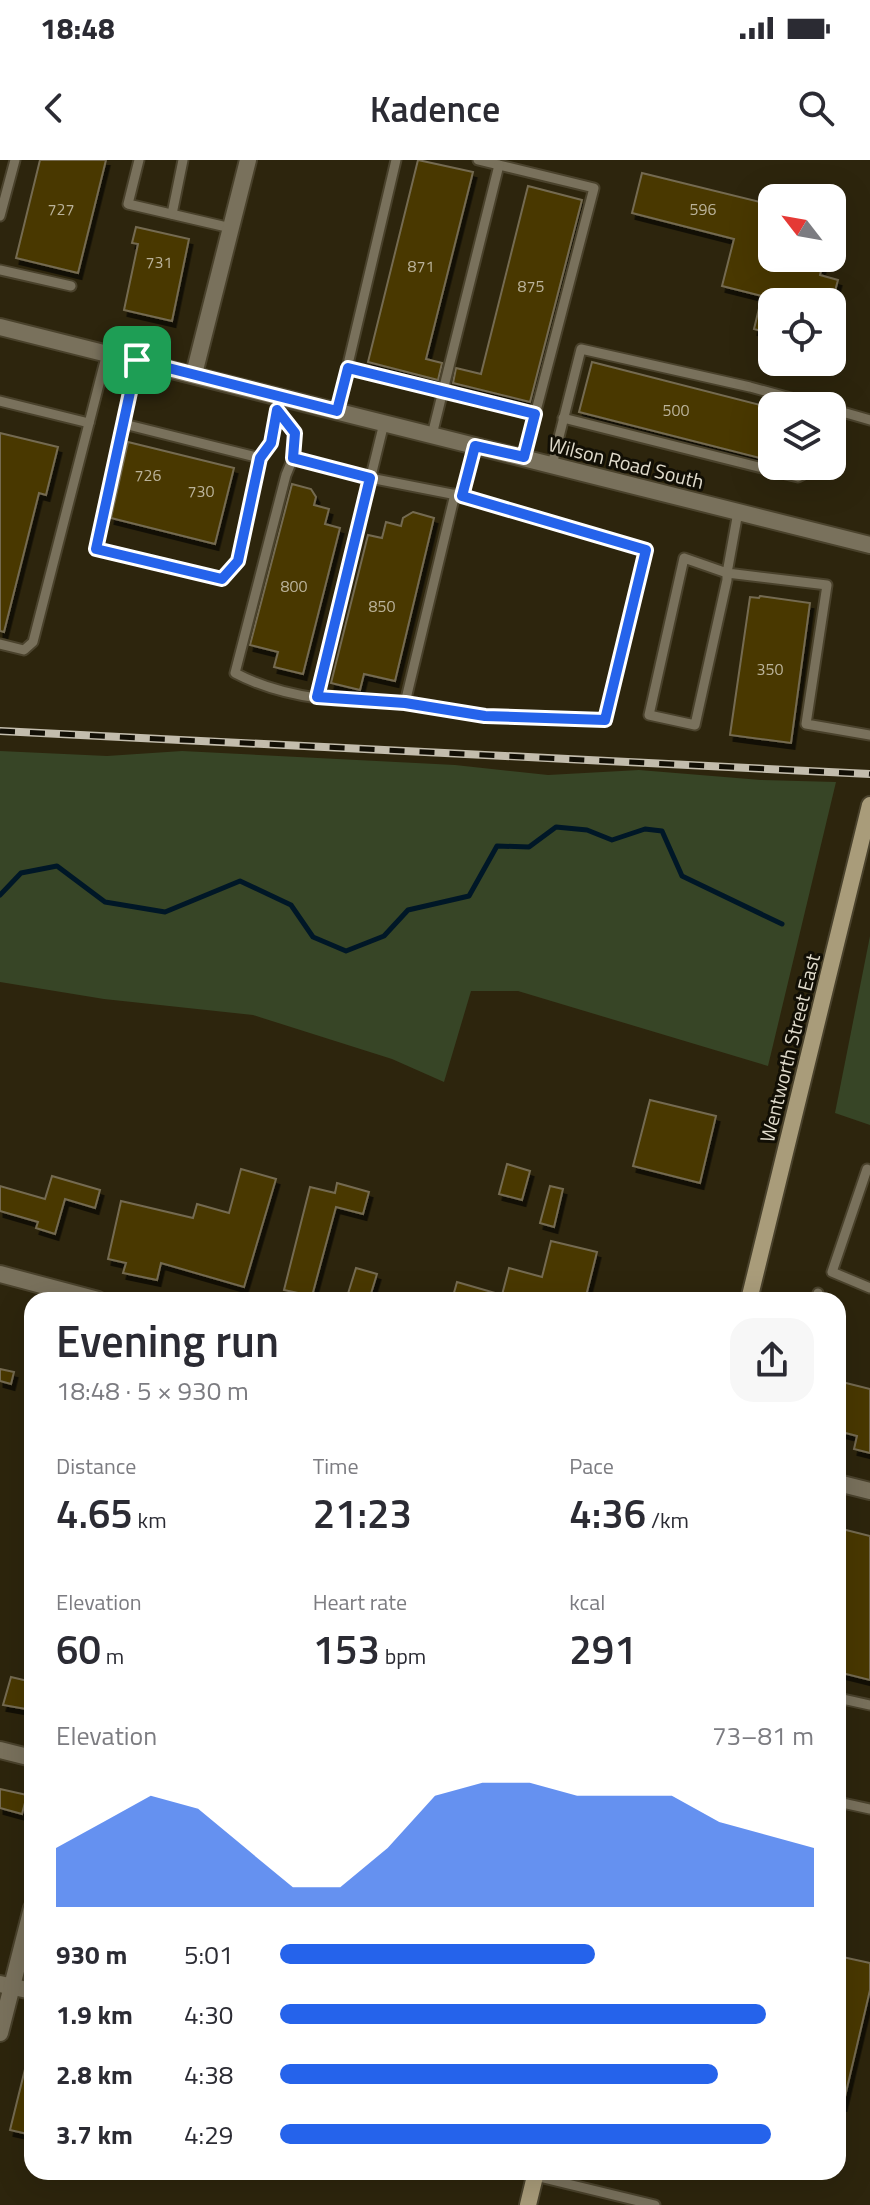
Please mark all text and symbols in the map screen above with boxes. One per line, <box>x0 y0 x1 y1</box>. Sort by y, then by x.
text: 18:48 <box>40 5 115 51</box>
text: Kadence <box>370 81 500 136</box>
icon: back <box>32 86 76 130</box>
icon: search <box>794 86 838 130</box>
north arrow <box>758 184 846 272</box>
map controls <box>758 184 846 480</box>
house number: 727 <box>48 197 74 221</box>
house number: 596 <box>690 197 716 221</box>
house number: 731 <box>146 250 172 274</box>
house number: 871 <box>408 254 434 278</box>
house number: 875 <box>518 274 544 298</box>
button: locate <box>758 288 846 376</box>
pin <box>103 326 171 394</box>
icon: arrive <box>115 338 159 382</box>
button: layers <box>758 392 846 480</box>
house number: 500 <box>663 398 689 422</box>
street label: Wilson Road South <box>545 428 707 497</box>
house number: 726 <box>135 463 161 487</box>
house number: 730 <box>188 479 214 503</box>
house number: 800 <box>281 574 307 598</box>
house number: 850 <box>369 594 395 618</box>
house number: 350 <box>757 657 783 681</box>
street label: Wentworth Street East <box>751 950 828 1145</box>
text: Evening run <box>56 1307 279 1374</box>
button: share <box>730 1318 814 1402</box>
text: 18:48 · 5 × 930 m <box>56 1371 249 1410</box>
text: Distance <box>56 1449 136 1483</box>
text: Time <box>313 1449 359 1483</box>
text: Pace <box>569 1449 614 1483</box>
text: 4.65 <box>56 1483 133 1544</box>
text: 21:23 <box>313 1483 412 1544</box>
text: 4:36 <box>569 1483 646 1544</box>
text: km <box>133 1503 167 1537</box>
text: /km <box>646 1503 689 1537</box>
text: Elevation <box>56 1585 142 1619</box>
text: Heart rate <box>313 1585 407 1619</box>
text: kcal <box>569 1585 605 1619</box>
text: 60 <box>56 1619 101 1680</box>
text: 153 <box>313 1619 380 1680</box>
text: 291 <box>569 1619 637 1680</box>
text: m <box>101 1639 124 1673</box>
text: bpm <box>380 1639 426 1673</box>
text: Elevation <box>56 1716 157 1755</box>
text: 73–81 m <box>712 1716 814 1755</box>
text: 930 m <box>56 1935 127 1974</box>
text: 5:01 <box>184 1935 233 1974</box>
text: 1.9 km <box>56 1995 133 2034</box>
text: 4:30 <box>184 1995 233 2034</box>
text: 2.8 km <box>56 2055 133 2094</box>
text: 4:38 <box>184 2055 233 2094</box>
text: 3.7 km <box>56 2115 133 2154</box>
text: 4:29 <box>184 2115 233 2154</box>

